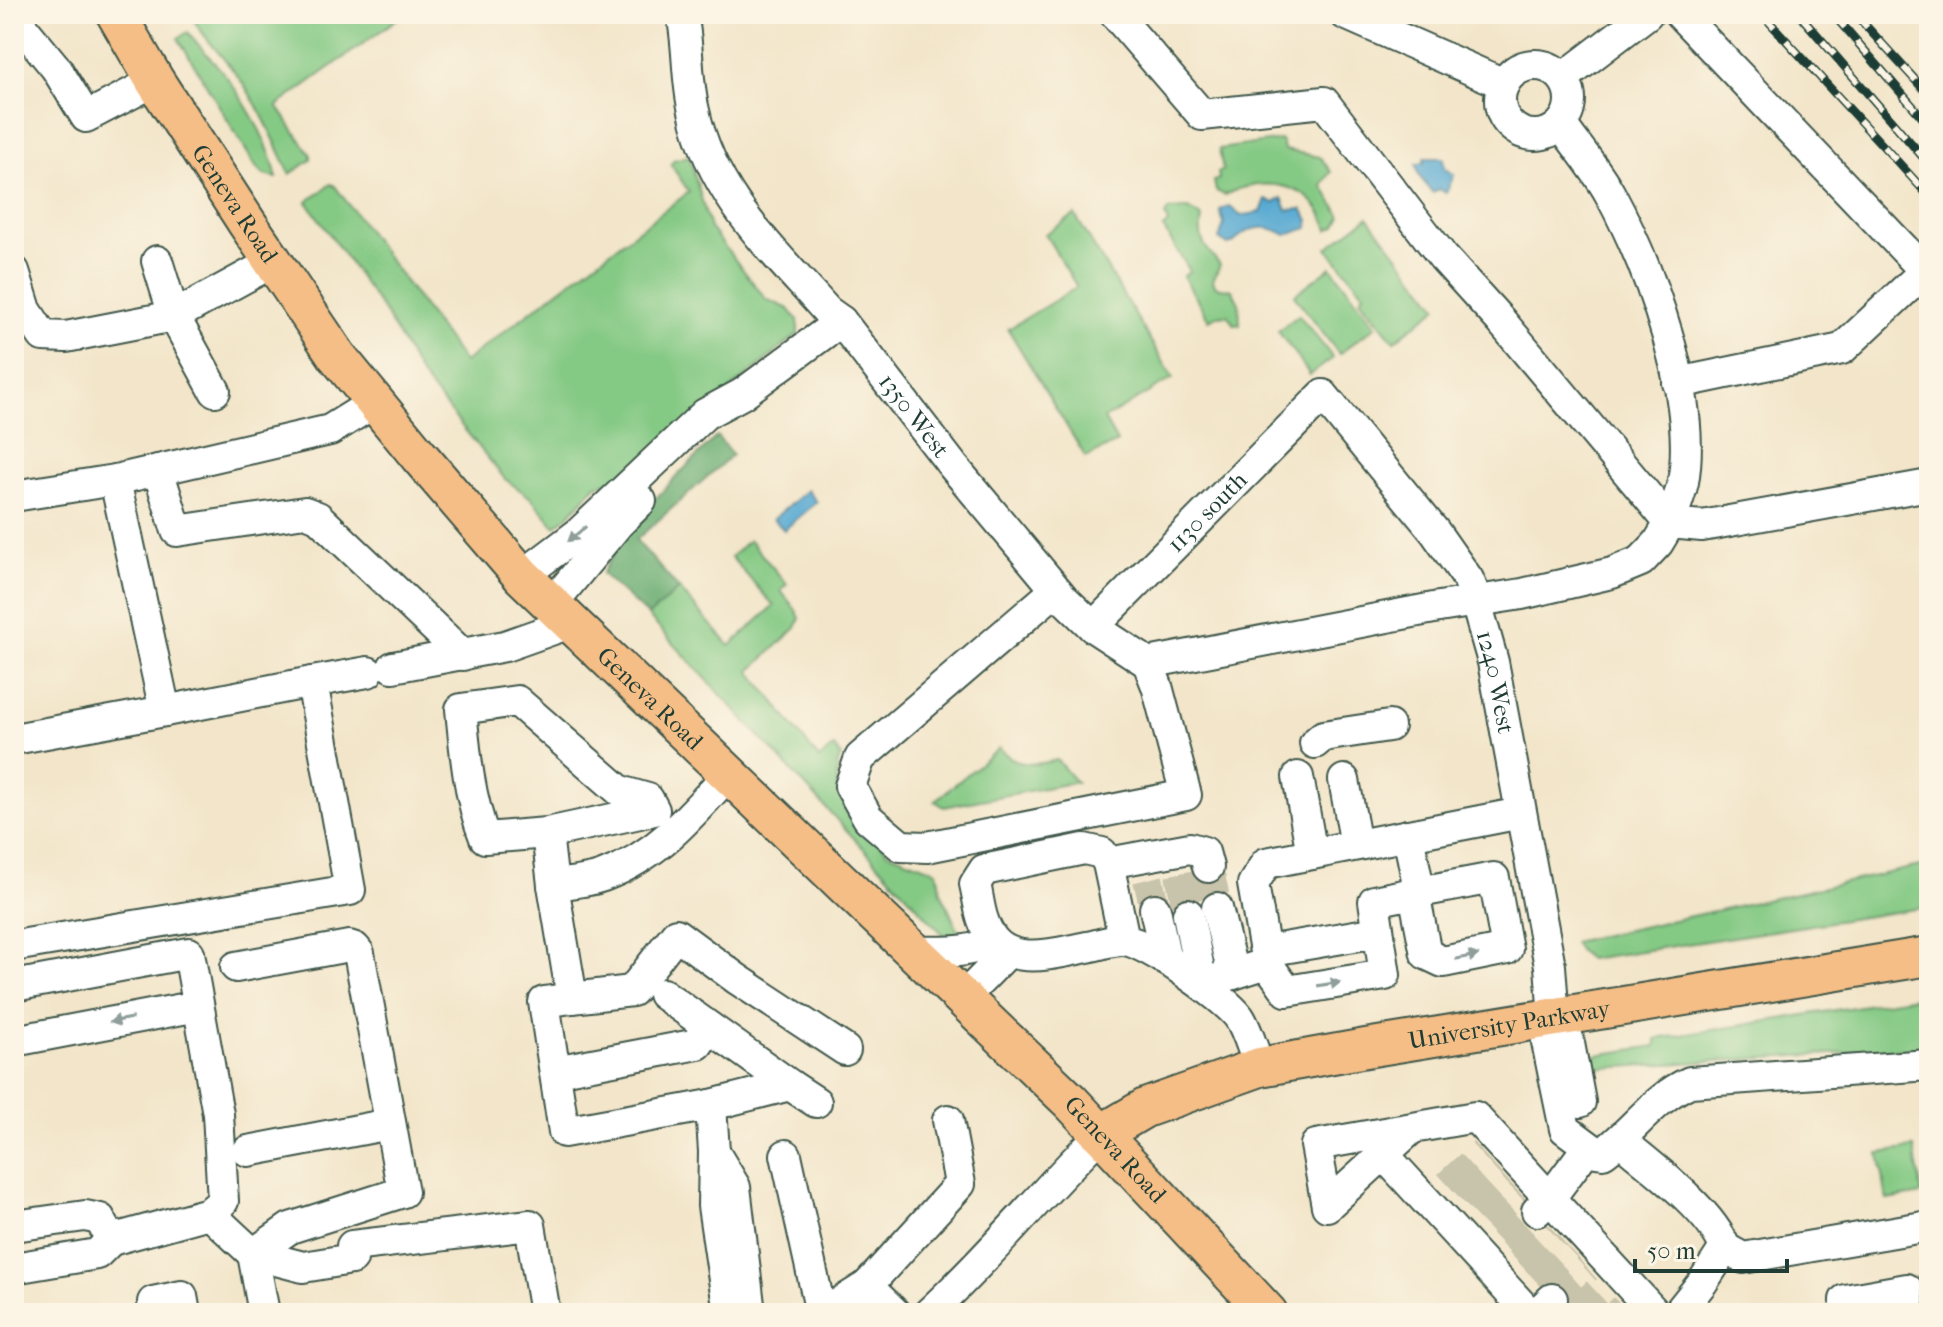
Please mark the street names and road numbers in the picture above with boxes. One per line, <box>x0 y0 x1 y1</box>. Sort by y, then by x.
street label: Geneva Road <box>186 139 284 269</box>
street label: 1350 West <box>873 368 956 463</box>
street label: 1130 south <box>1161 466 1253 558</box>
street label: 1240 West <box>1471 627 1520 736</box>
street label: Geneva Road <box>591 642 709 756</box>
street label: University Parkway <box>1406 994 1613 1055</box>
street label: Geneva Road <box>1059 1090 1173 1209</box>

